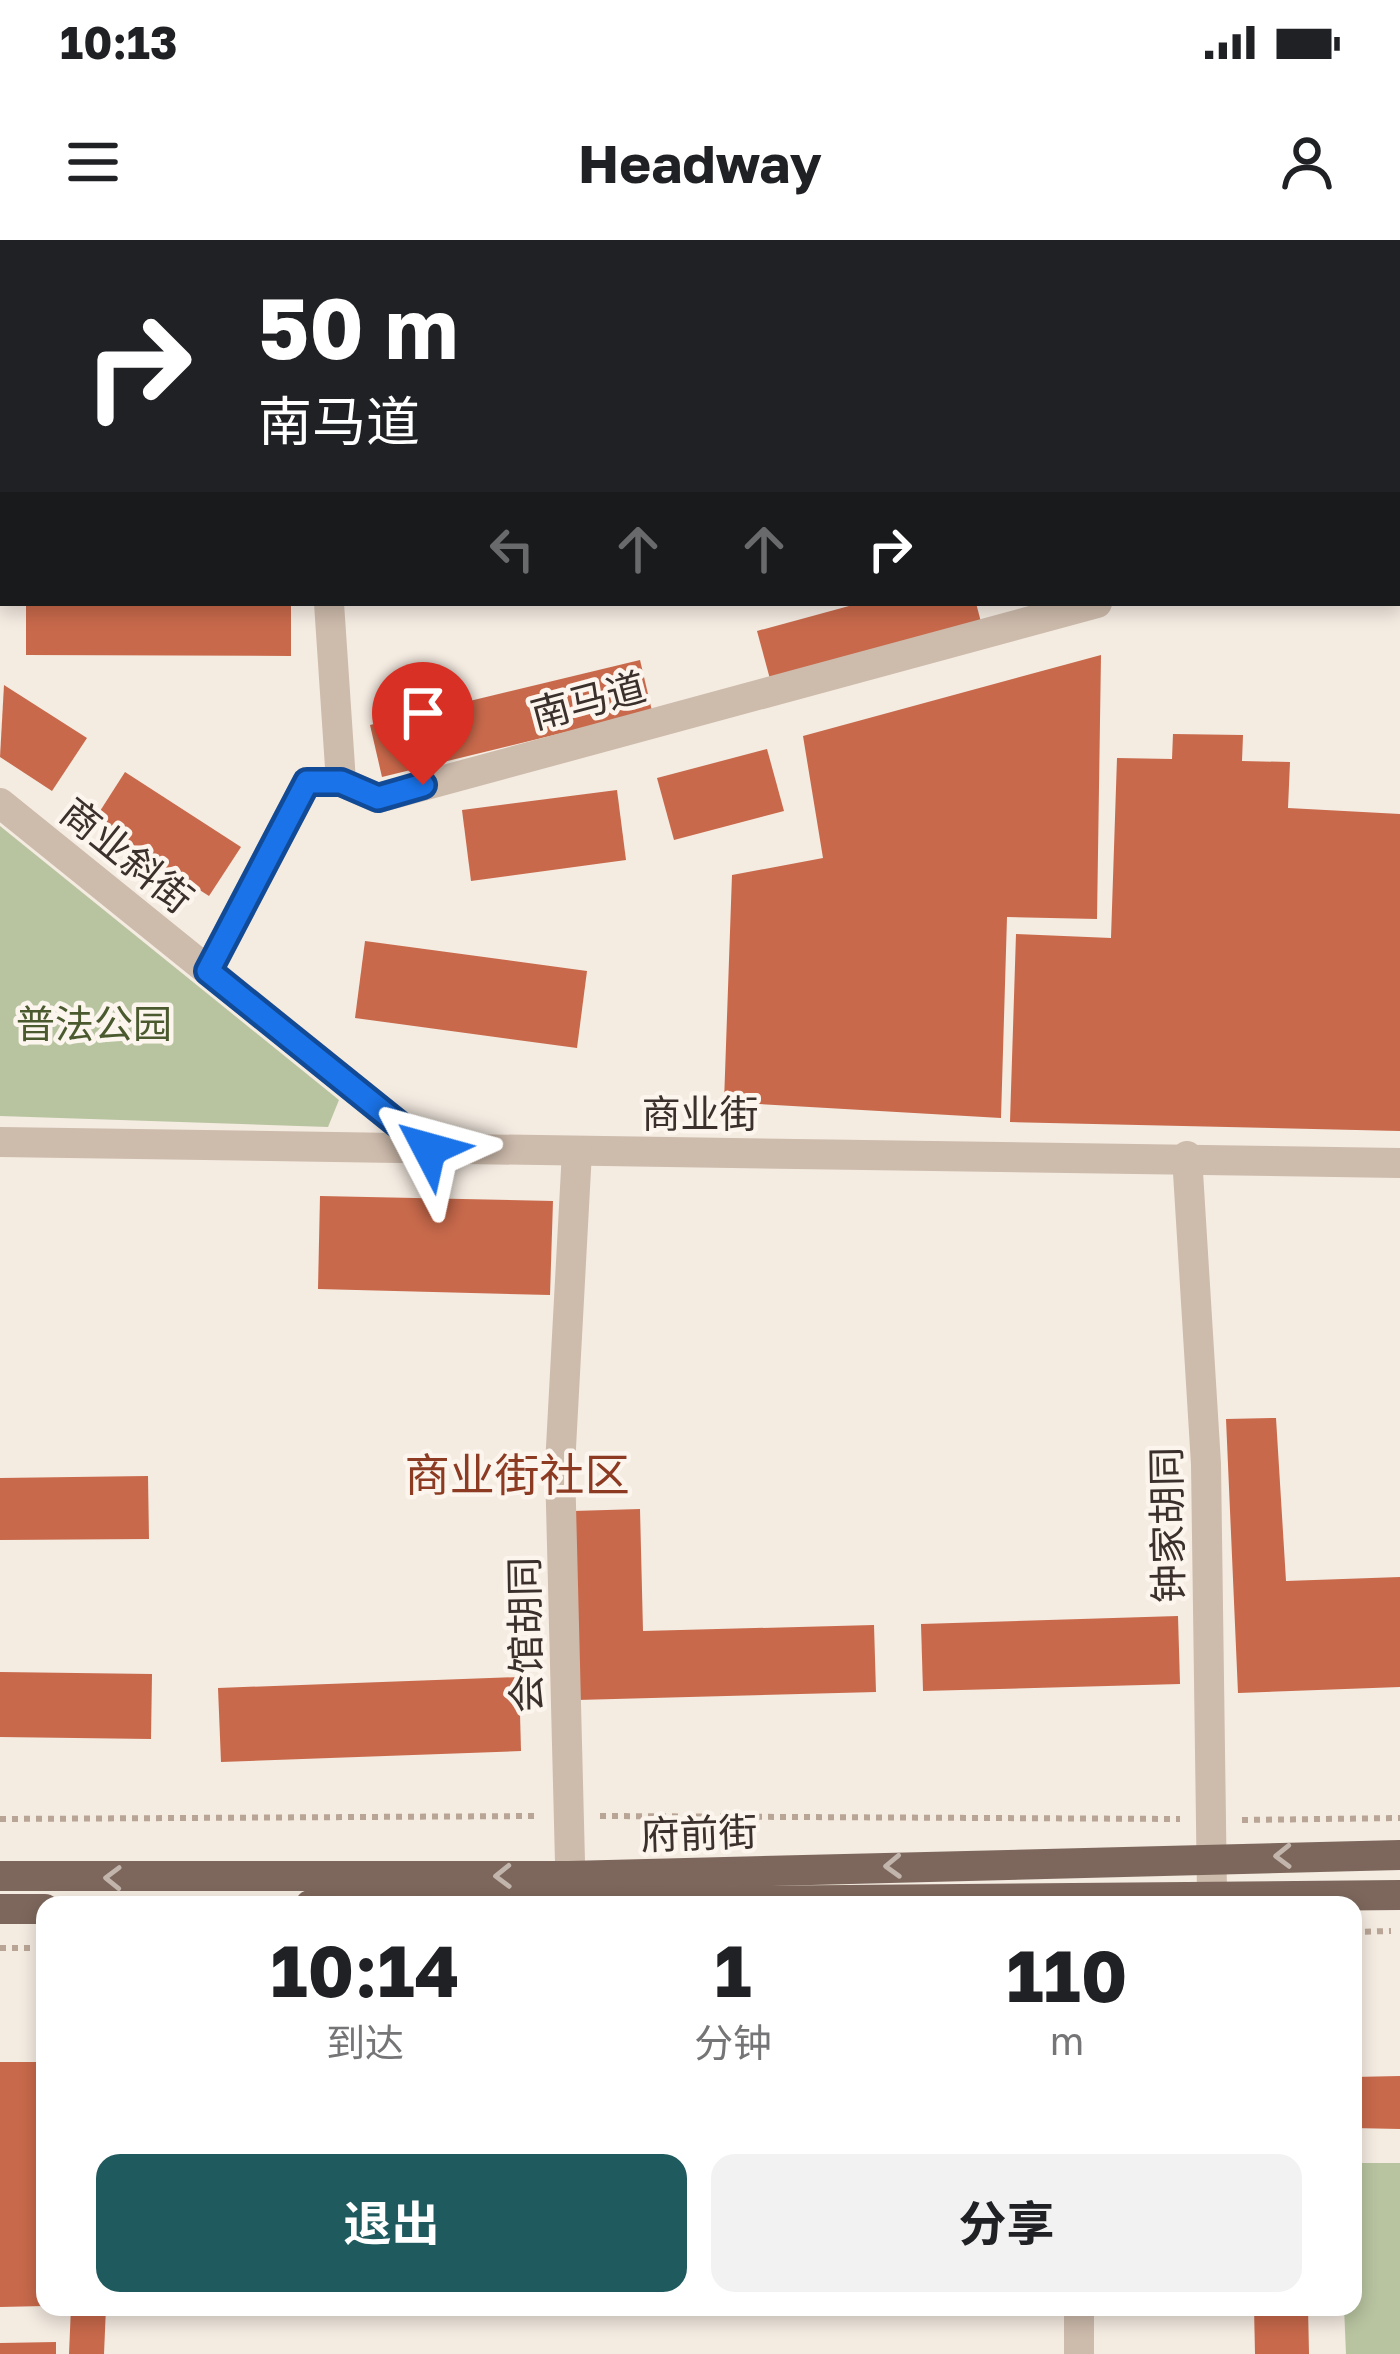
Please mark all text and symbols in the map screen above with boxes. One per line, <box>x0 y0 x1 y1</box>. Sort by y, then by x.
text: 10:13 <box>60 15 177 69</box>
icon: menu <box>60 129 126 195</box>
icon: person <box>1274 129 1340 195</box>
text: Headway <box>578 130 822 195</box>
text: 50 m <box>258 277 458 377</box>
icon: right <box>60 288 216 444</box>
text: 南马道 <box>258 388 420 453</box>
icon: left <box>479 516 545 582</box>
icon: ahead <box>605 516 671 582</box>
icon: ahead <box>731 516 797 582</box>
icon: right <box>857 516 923 582</box>
pin <box>372 662 474 785</box>
street label: 南马道 <box>525 662 651 738</box>
icon: arrive <box>390 680 456 746</box>
street label: 商业斜街 <box>52 788 202 922</box>
park label: 普法公园 <box>16 1000 172 1047</box>
position arrow <box>366 1086 492 1212</box>
street label: 商业街 <box>641 1090 759 1137</box>
district label: 商业街社区 <box>404 1447 630 1501</box>
street label: 钟家胡同 <box>1142 1447 1192 1603</box>
street label: 会馆胡同 <box>500 1557 550 1713</box>
street label: 府前街 <box>640 1807 758 1859</box>
one-way arrow <box>1273 1843 1291 1869</box>
one-way arrow <box>883 1852 902 1878</box>
one-way arrow <box>493 1863 511 1889</box>
one-way arrow <box>103 1865 121 1891</box>
text: 10:14 <box>271 1926 460 2013</box>
text: 1 <box>714 1926 752 2013</box>
text: 110 <box>1007 1931 1128 2018</box>
text: m <box>1050 2017 1084 2064</box>
text: 到达 <box>326 2019 404 2066</box>
text: 分钟 <box>694 2019 772 2066</box>
button: 退出 <box>96 2154 687 2292</box>
button: 分享 <box>711 2154 1302 2292</box>

